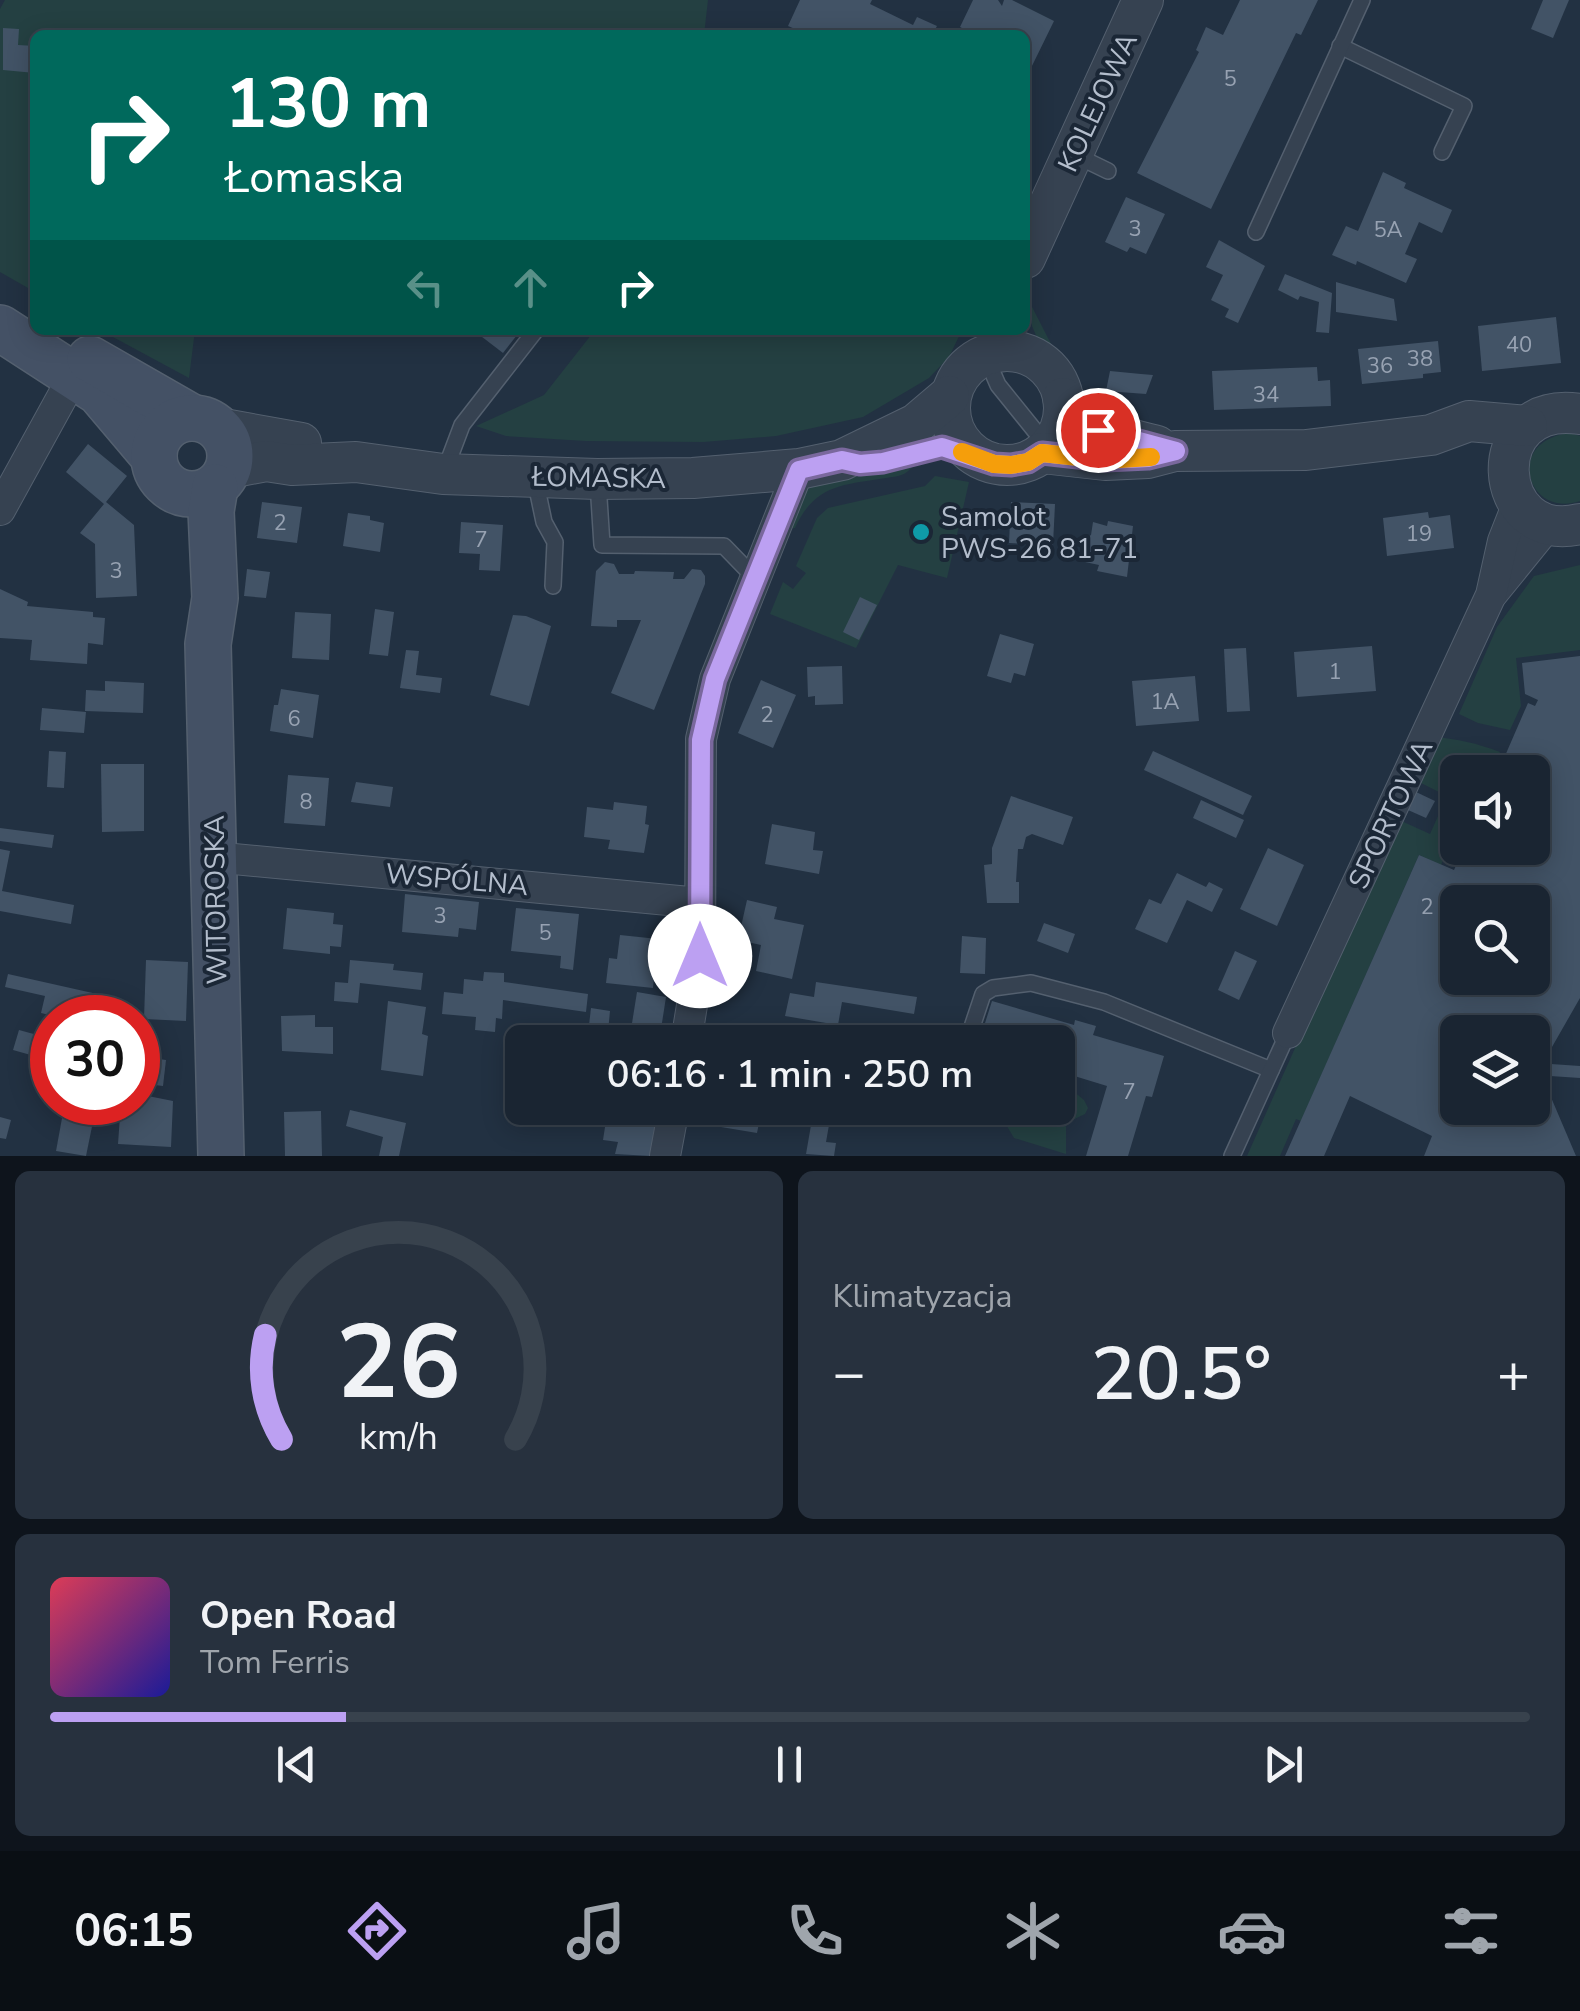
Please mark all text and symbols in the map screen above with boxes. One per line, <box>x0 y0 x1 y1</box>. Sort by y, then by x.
street label: KOLEJOWA <box>1049 27 1147 178</box>
text: 130 m <box>225 56 431 152</box>
house number: 5 <box>1223 64 1237 94</box>
icon: right <box>60 70 190 200</box>
text: Łomaska <box>225 147 404 208</box>
house number: 3 <box>1128 214 1142 244</box>
house number: 5A <box>1373 215 1403 245</box>
icon: left <box>398 260 453 315</box>
icon: ahead <box>503 260 558 315</box>
icon: right <box>608 260 663 315</box>
house number: 40 <box>1506 330 1532 360</box>
house number: 38 <box>1407 344 1433 374</box>
house number: 36 <box>1367 351 1393 381</box>
house number: 34 <box>1253 380 1279 410</box>
pin <box>1056 388 1141 473</box>
icon: arrive <box>1071 403 1126 458</box>
street label: ŁOMASKA <box>531 458 666 498</box>
place label: Samolot PWS-26 81-71 <box>941 498 1138 568</box>
house number: 2 <box>273 508 287 538</box>
house number: 19 <box>1406 519 1432 549</box>
marker: Samolot PWS-26 81-71 <box>910 521 932 543</box>
house number: 7 <box>474 525 488 555</box>
house number: 3 <box>109 556 123 586</box>
house number: 1 <box>1328 657 1342 687</box>
house number: 1A <box>1150 687 1180 717</box>
house number: 2 <box>760 700 774 730</box>
house number: 6 <box>287 704 301 734</box>
street label: SPORTOWA <box>1340 734 1442 895</box>
map controls <box>1440 755 1550 1125</box>
button: sound <box>1440 755 1550 865</box>
house number: 8 <box>299 787 313 817</box>
street label: WITOROSKA <box>196 815 236 985</box>
street label: WSPÓLNA <box>384 855 530 905</box>
button: search <box>1440 885 1550 995</box>
house number: 2 <box>1420 892 1434 922</box>
house number: 3 <box>433 901 447 931</box>
position arrow <box>648 904 752 1008</box>
house number: 5 <box>538 918 552 948</box>
speed limit sign: 30 <box>30 995 160 1125</box>
button: layers <box>1440 1015 1550 1125</box>
text: 06:16 · 1 min · 250 m <box>607 1049 973 1100</box>
house number: 7 <box>1122 1077 1136 1107</box>
text: Klimatyzacja <box>833 1275 1012 1318</box>
text: 26 <box>336 1292 461 1434</box>
text: 20.5° <box>1091 1323 1272 1425</box>
text: − <box>833 1336 866 1411</box>
text: + <box>1497 1336 1530 1411</box>
text: km/h <box>359 1413 438 1462</box>
text: Open Road <box>200 1590 397 1641</box>
text: Tom Ferris <box>200 1641 350 1684</box>
icon: previous <box>269 1737 324 1792</box>
icon: pause <box>762 1737 817 1792</box>
icon: next <box>1256 1737 1311 1792</box>
icon: directions <box>342 1896 412 1966</box>
icon: music <box>561 1896 631 1966</box>
icon: phone <box>780 1896 850 1966</box>
icon: climate <box>998 1896 1068 1966</box>
icon: car <box>1217 1896 1287 1966</box>
icon: filters <box>1436 1896 1506 1966</box>
text: 06:15 <box>74 1901 194 1962</box>

